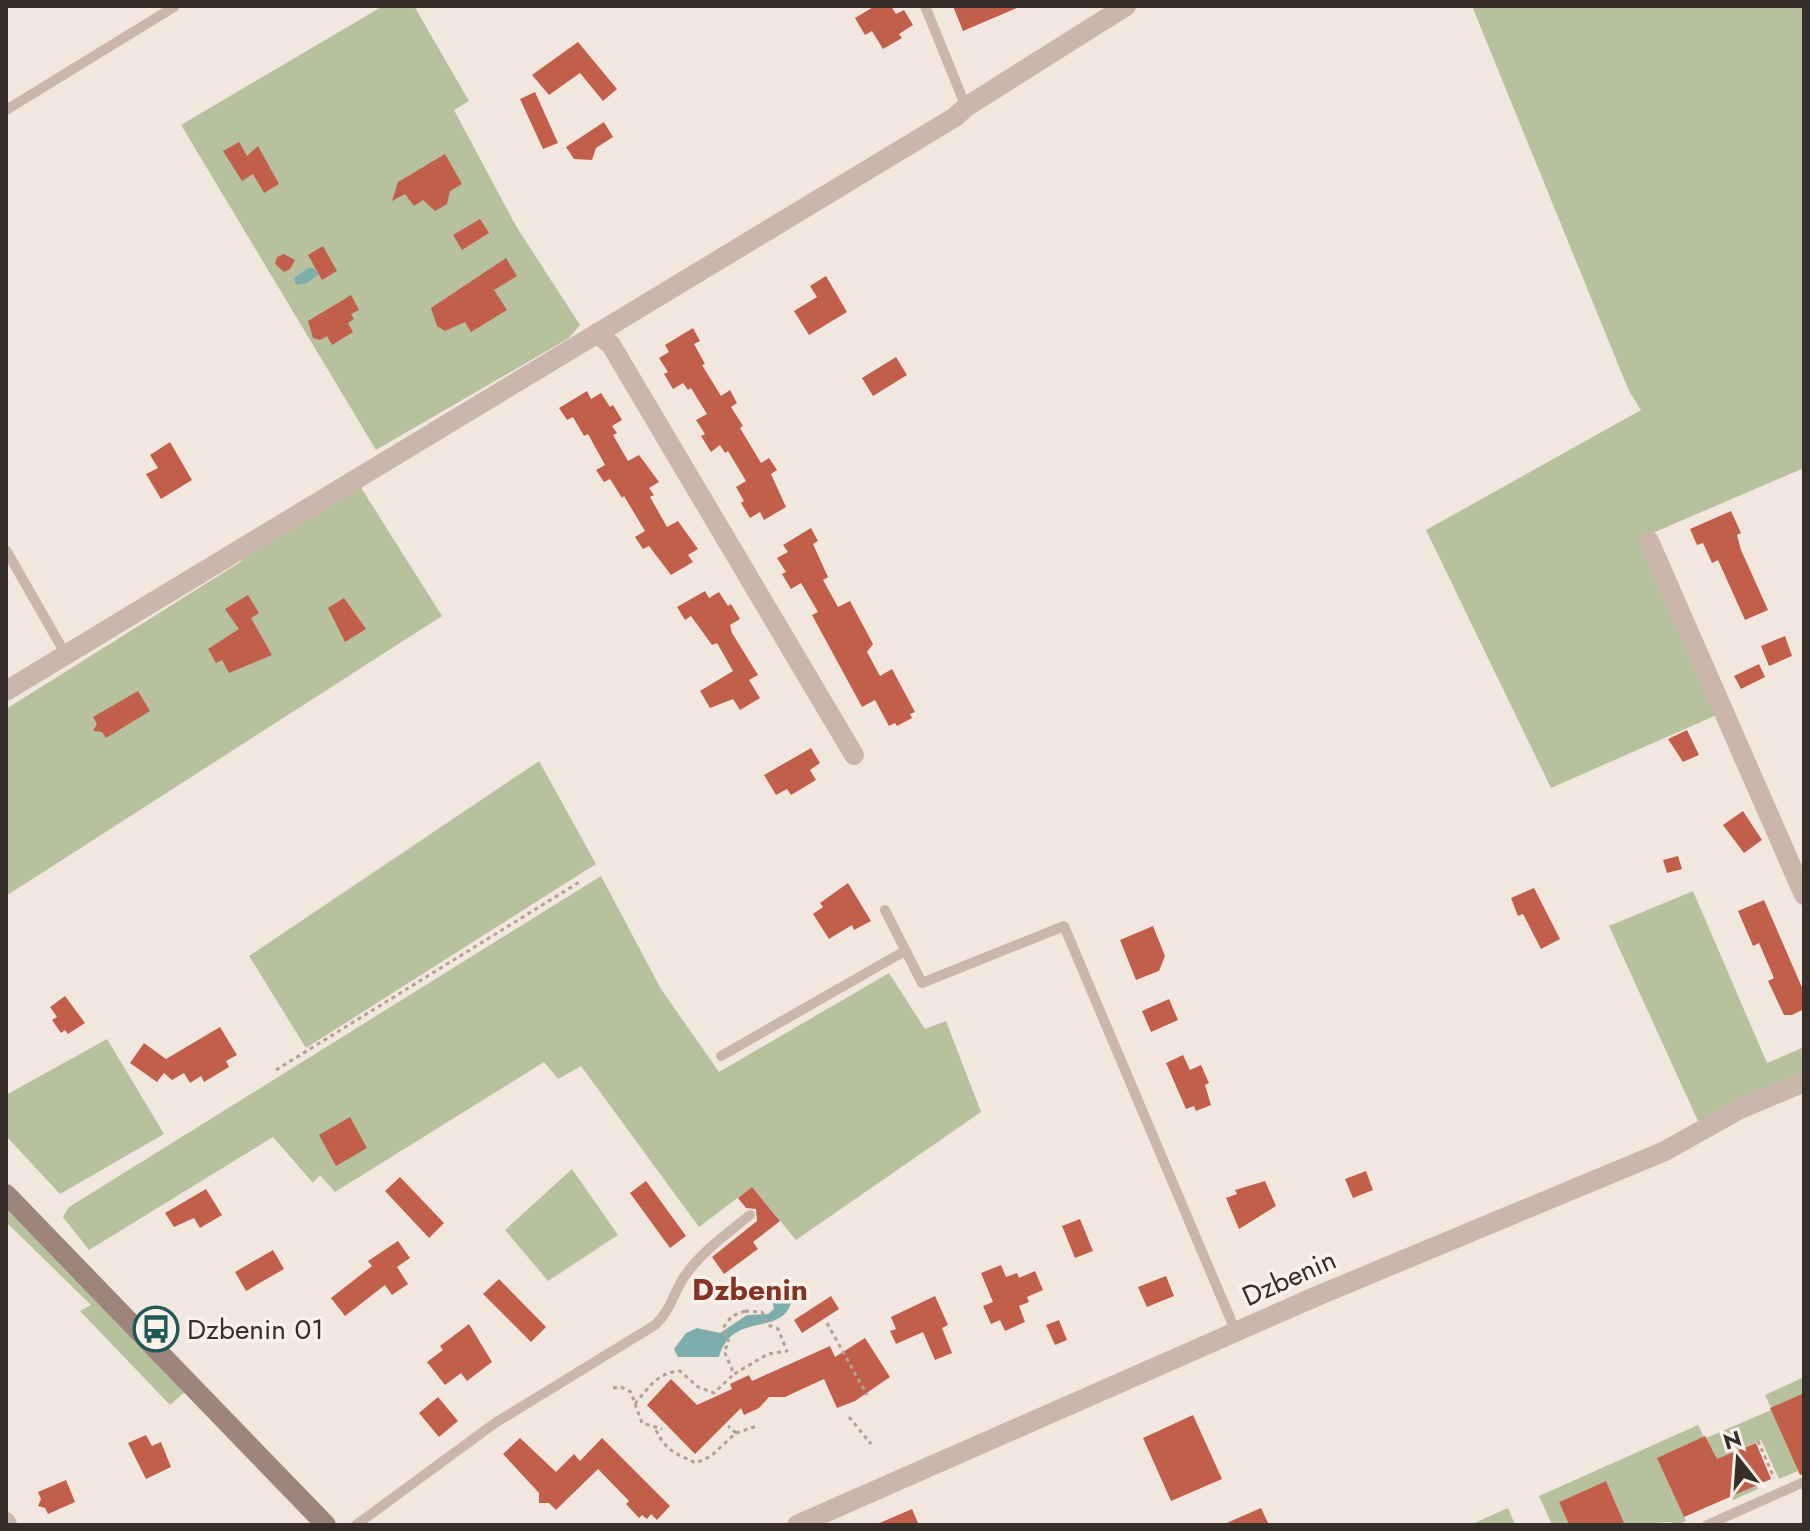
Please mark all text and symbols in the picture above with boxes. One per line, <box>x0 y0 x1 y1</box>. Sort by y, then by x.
street label: Dzbenin <box>1235 1239 1343 1317</box>
district label: Dzbenin <box>692 1268 808 1311</box>
bus stop icon: Dzbenin 01 <box>132 1305 180 1353</box>
place label: Dzbenin 01 <box>187 1309 324 1350</box>
north arrow <box>1698 1419 1778 1499</box>
text: N <box>1719 1422 1745 1458</box>

